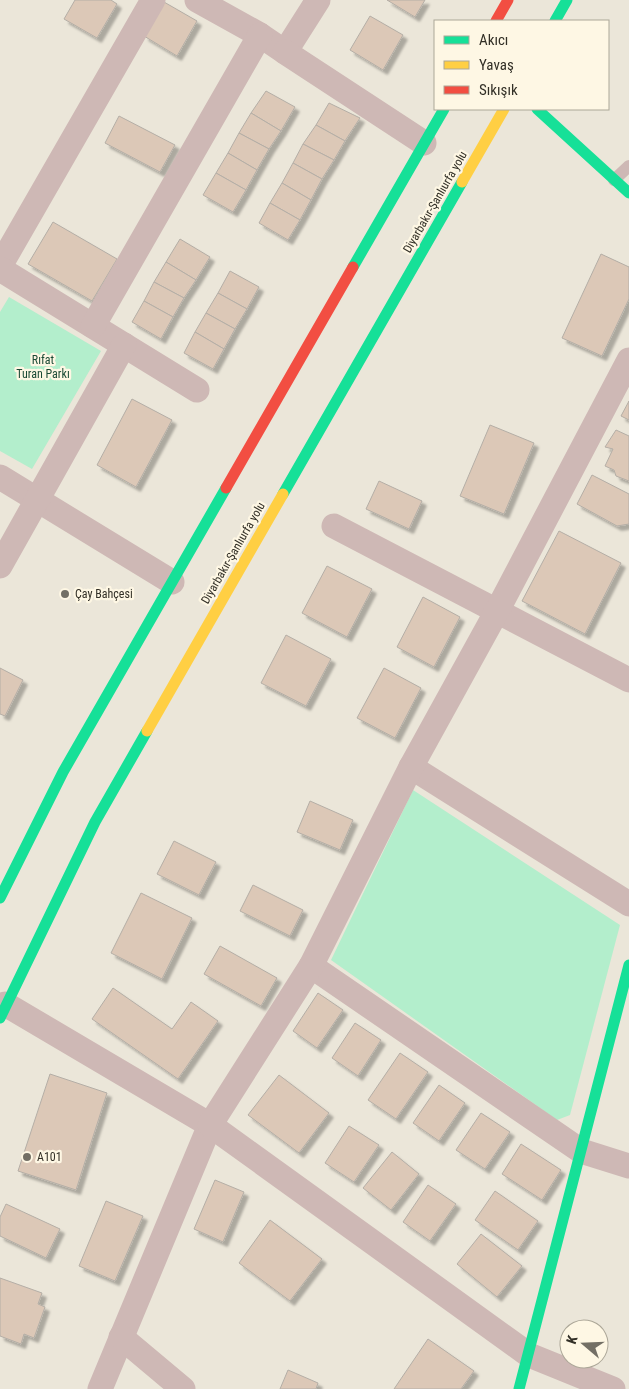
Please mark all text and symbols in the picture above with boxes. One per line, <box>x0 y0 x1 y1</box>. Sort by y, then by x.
legend <box>434 20 609 110</box>
text: Akıcı <box>479 31 508 49</box>
text: Yavaş <box>479 56 514 74</box>
text: Sıkışık <box>479 81 518 99</box>
street label: Diyarbakır-Şanlıurfa yolu <box>400 148 470 255</box>
park label: Rıfat Turan Parkı <box>16 353 70 381</box>
street label: Diyarbakır-Şanlıurfa yolu <box>198 499 268 606</box>
place label: Çay Bahçesi <box>75 587 133 601</box>
marker: Çay Bahçesi <box>59 588 71 600</box>
place label: A101 <box>37 1150 62 1164</box>
marker: A101 <box>21 1151 33 1163</box>
north arrow <box>559 1319 609 1369</box>
text: K <box>563 1333 581 1346</box>

